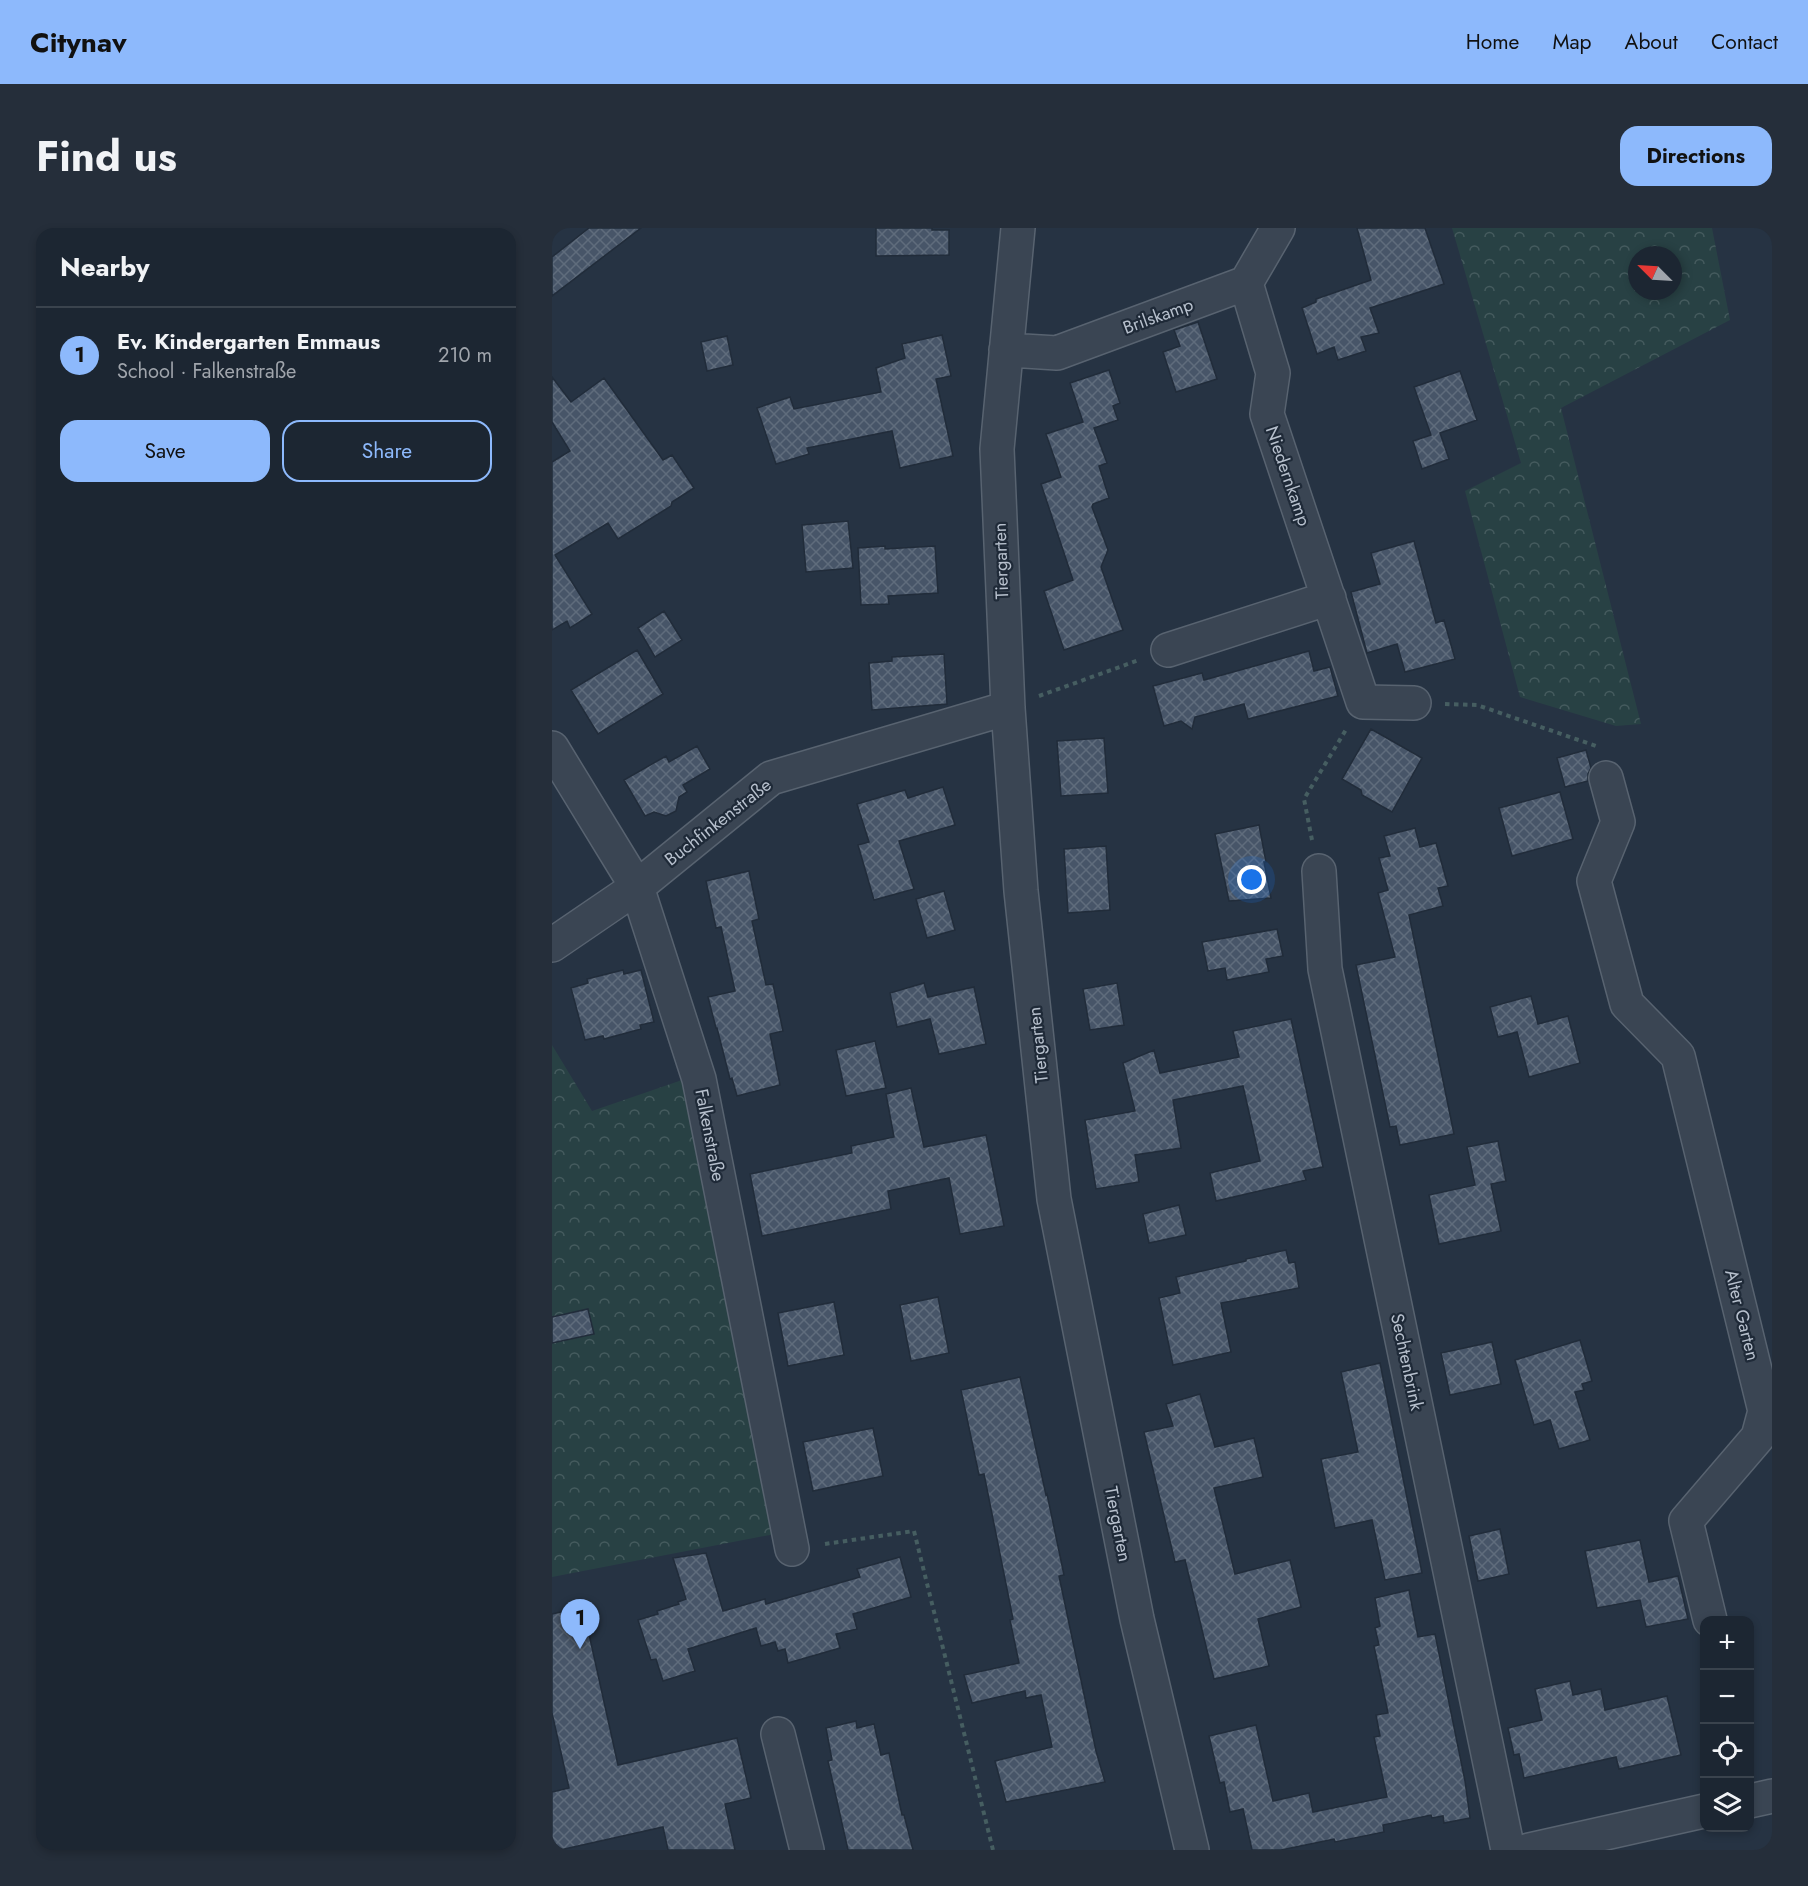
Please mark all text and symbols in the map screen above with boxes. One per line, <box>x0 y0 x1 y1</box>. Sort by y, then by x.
text: Citynav <box>30 22 127 63</box>
text: Home <box>1466 27 1519 57</box>
text: Map <box>1552 27 1592 57</box>
text: About <box>1625 27 1678 57</box>
text: Contact <box>1711 27 1778 57</box>
text: Find us <box>36 126 177 187</box>
button: Directions <box>1620 126 1772 186</box>
north arrow <box>1628 246 1682 300</box>
text: Nearby <box>60 248 149 286</box>
street label: Brilskamp <box>1119 291 1197 341</box>
text: Ev. Kindergarten Emmaus <box>117 325 380 357</box>
text: 1 <box>74 341 85 370</box>
text: 210 m <box>438 341 492 370</box>
text: School · Falkenstraße <box>117 357 296 386</box>
button: Save <box>60 420 270 482</box>
button: Share <box>282 420 492 482</box>
street label: Niedernkamp <box>1259 423 1317 529</box>
street label: Tiergarten <box>987 522 1015 600</box>
street label: Buchfinkenstraße <box>659 772 777 872</box>
your location <box>1237 865 1266 894</box>
street label: Tiergarten <box>1021 1006 1055 1084</box>
street label: Falkenstraße <box>688 1087 732 1183</box>
street label: Alter Garten <box>1718 1267 1766 1363</box>
street label: Sechtenbrink <box>1384 1311 1430 1413</box>
street label: Tiergarten <box>1098 1484 1138 1564</box>
pin: 1 <box>561 1600 600 1649</box>
map controls <box>1700 1616 1754 1832</box>
button: + <box>1700 1616 1754 1670</box>
button: − <box>1700 1670 1754 1724</box>
button: locate <box>1700 1724 1754 1778</box>
button: layers <box>1700 1778 1754 1832</box>

